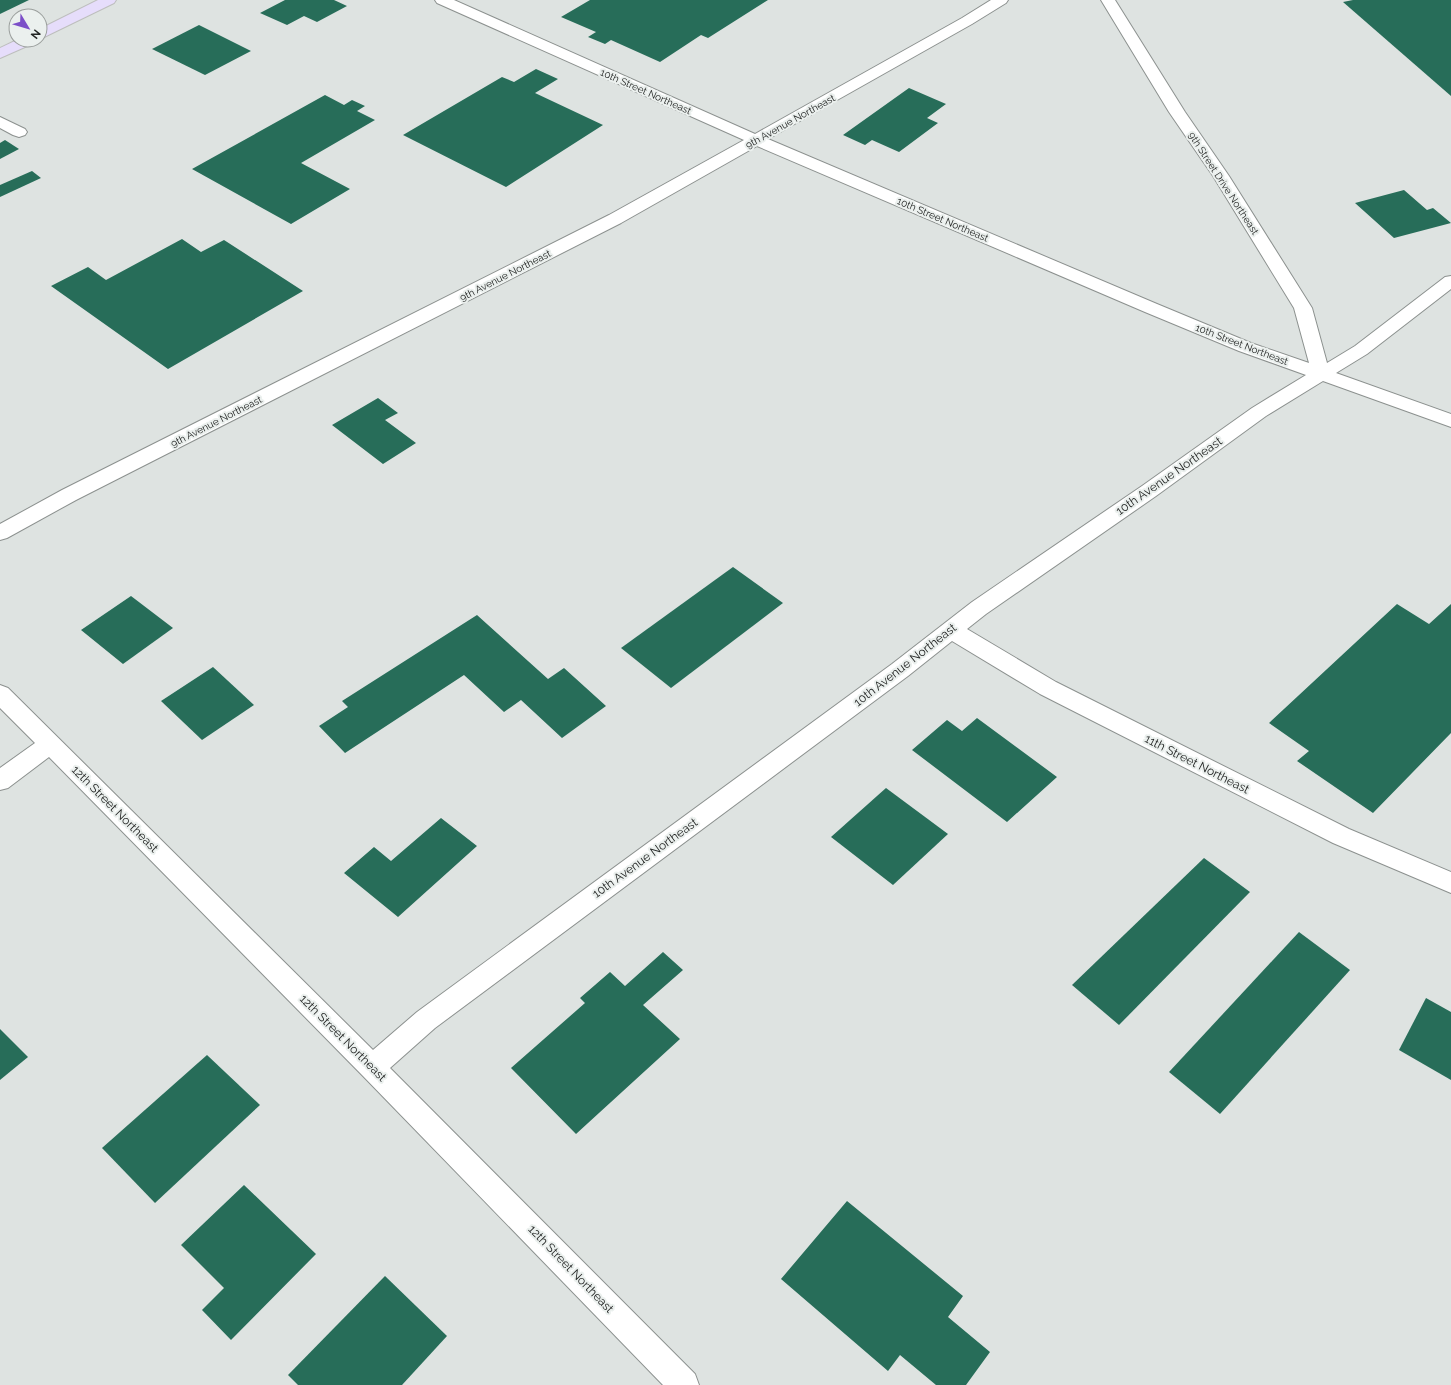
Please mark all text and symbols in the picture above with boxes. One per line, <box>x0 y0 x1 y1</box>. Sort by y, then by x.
north arrow <box>8 8 48 48</box>
text: N <box>28 27 43 41</box>
street label: 10th Street Northeast <box>599 66 693 117</box>
street label: 9th Avenue Northeast <box>744 92 838 151</box>
street label: 9th Street Drive Northeast <box>1186 130 1261 237</box>
street label: 10th Street Northeast <box>895 195 991 244</box>
street label: 9th Avenue Northeast <box>458 247 553 303</box>
street label: 10th Street Northeast <box>1194 322 1290 367</box>
street label: 9th Avenue Northeast <box>169 393 264 449</box>
street label: 10th Avenue Northeast <box>1113 434 1225 518</box>
street label: 10th Avenue Northeast <box>851 621 959 709</box>
street label: 11th Street Northeast <box>1142 732 1252 796</box>
street label: 12th Street Northeast <box>69 763 161 855</box>
street label: 10th Avenue Northeast <box>590 815 700 901</box>
street label: 12th Street Northeast <box>297 992 389 1084</box>
street label: 12th Street Northeast <box>525 1222 617 1316</box>

